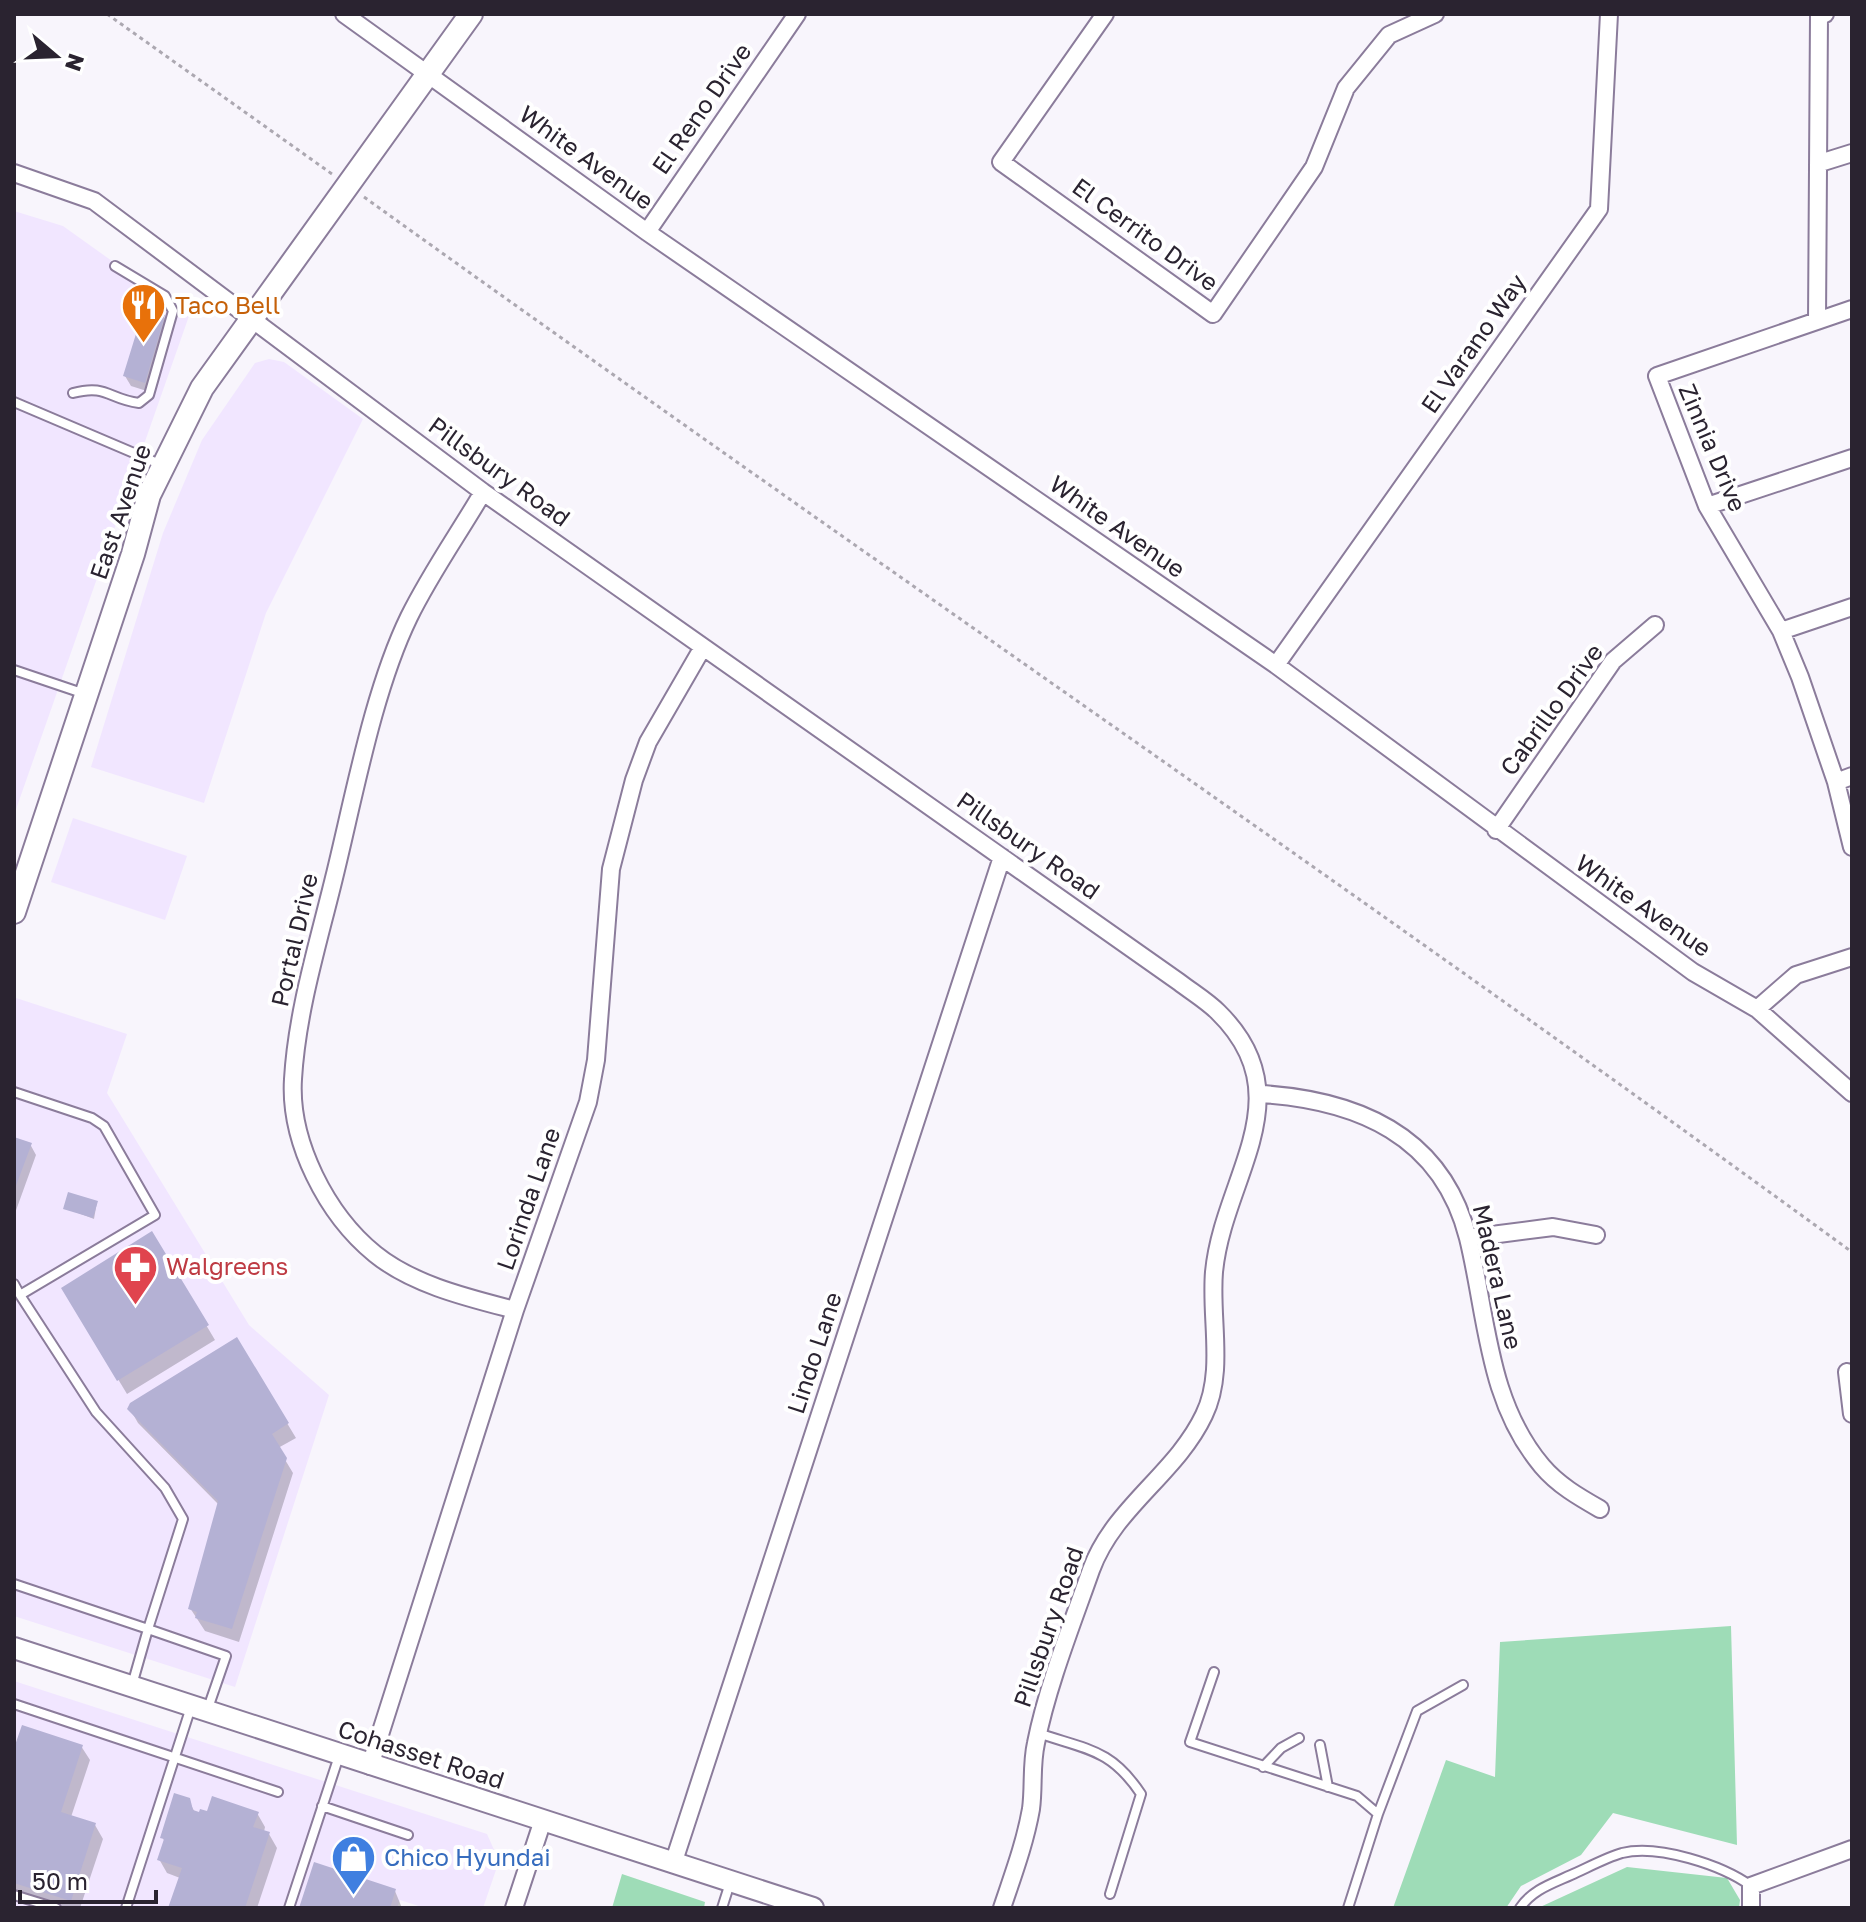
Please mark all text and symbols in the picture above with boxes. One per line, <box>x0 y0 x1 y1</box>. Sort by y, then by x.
north arrow <box>16 16 96 96</box>
street label: El Reno Drive <box>645 37 757 179</box>
text: N <box>60 50 91 75</box>
street label: White Avenue <box>514 98 660 215</box>
street label: El Cerrito Drive <box>1067 171 1224 296</box>
street label: El Varano Way <box>1414 268 1531 418</box>
restaurant icon: Taco Bell <box>120 282 168 345</box>
place label: Taco Bell <box>175 290 280 319</box>
street label: Zinnia Drive <box>1673 379 1753 516</box>
street label: Pillsbury Road <box>423 410 576 532</box>
street label: East Avenue <box>83 440 156 583</box>
street label: White Avenue <box>1045 468 1191 583</box>
street label: Cabrillo Drive <box>1493 638 1608 781</box>
street label: Pillsbury Road <box>952 785 1106 905</box>
street label: White Avenue <box>1571 847 1717 962</box>
street label: Portal Drive <box>264 870 323 1009</box>
street label: Lorinda Lane <box>490 1123 566 1274</box>
street label: Madera Lane <box>1468 1201 1529 1352</box>
pharmacy icon: Walgreens <box>111 1243 159 1306</box>
place label: Walgreens <box>166 1251 288 1280</box>
street label: Lindo Lane <box>780 1288 847 1417</box>
street label: Pillsbury Road <box>1007 1542 1089 1711</box>
street label: Cohasset Road <box>335 1713 508 1794</box>
shop icon: Chico Hyundai <box>329 1834 377 1897</box>
place label: Chico Hyundai <box>384 1842 551 1871</box>
scale bar <box>20 1854 156 1904</box>
text: 50 m <box>32 1866 88 1895</box>

